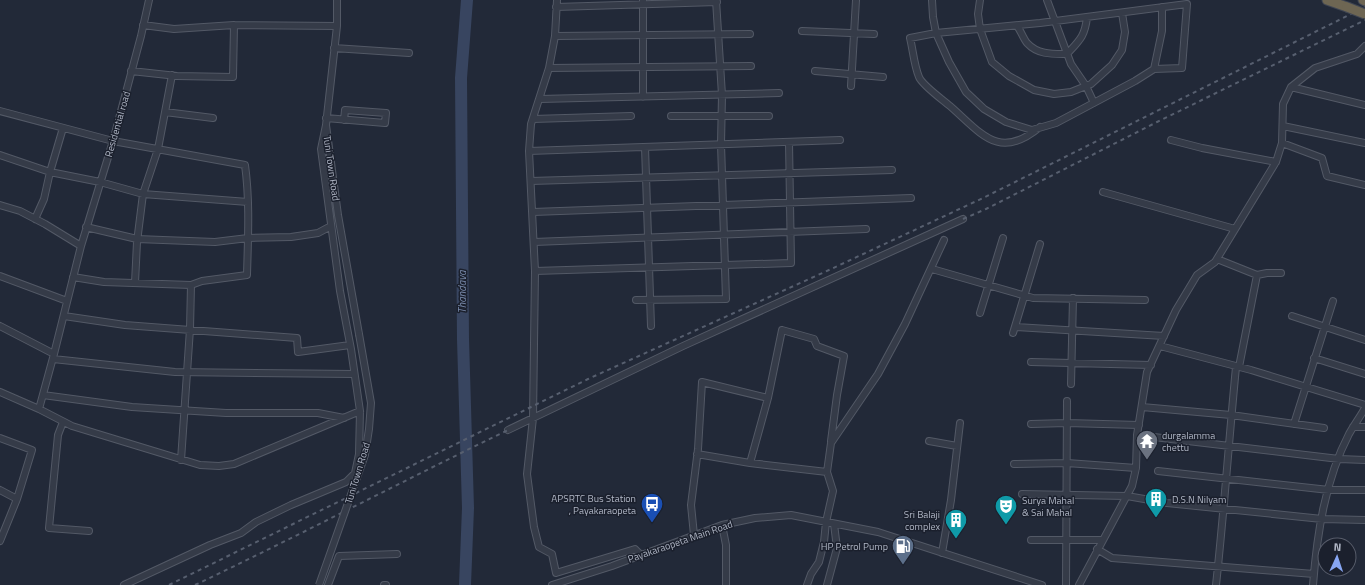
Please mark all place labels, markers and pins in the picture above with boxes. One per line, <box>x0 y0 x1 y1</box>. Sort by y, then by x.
temple icon: durgalamma chettu <box>1134 428 1160 461</box>
place label: durgalamma chettu <box>1162 428 1215 455</box>
building icon: D.S.N Nilyam <box>1143 486 1169 519</box>
place label: APSRTC Bus Station , Payakaraopeta <box>551 491 636 518</box>
bus stop icon: APSRTC Bus Station , Payakaraopeta <box>639 491 665 524</box>
place label: D.S.N Nilyam <box>1172 492 1226 507</box>
theatre icon: Surya Mahal & Sai Mahal <box>993 493 1019 526</box>
place label: Surya Mahal & Sai Mahal <box>1022 493 1074 520</box>
place label: Sri Balaji complex <box>904 507 940 534</box>
building icon: Sri Balaji complex <box>943 507 969 540</box>
fuel station icon: HP Petrol Pump <box>890 533 916 566</box>
place label: HP Petrol Pump <box>821 539 888 554</box>

